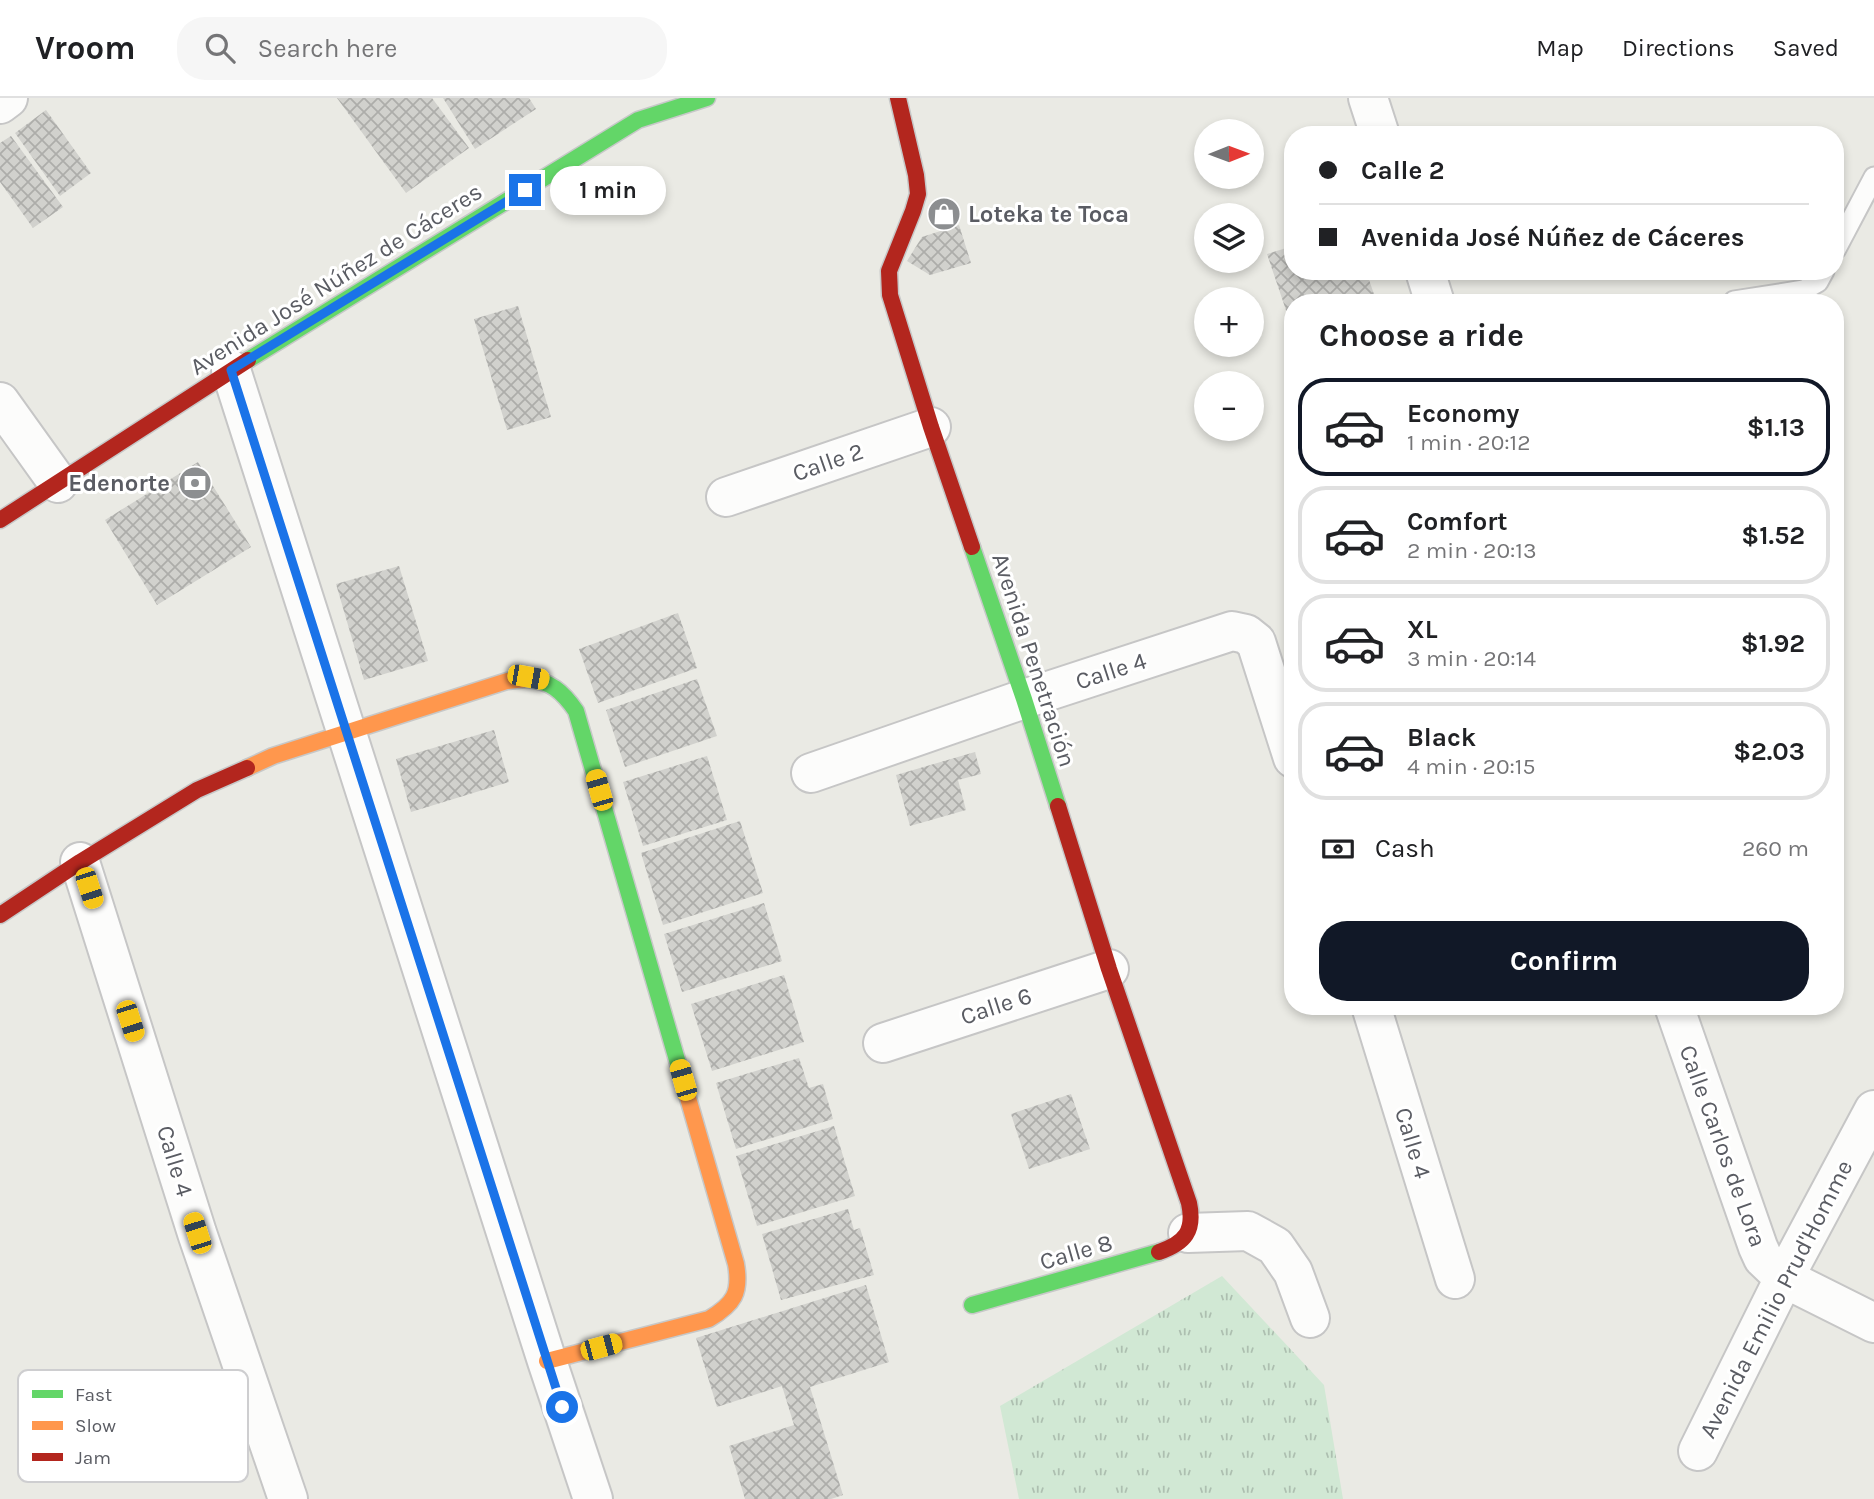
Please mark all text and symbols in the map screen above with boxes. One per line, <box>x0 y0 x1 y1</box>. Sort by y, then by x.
search box <box>177 17 667 80</box>
text: Vroom <box>35 29 135 67</box>
icon: search <box>201 29 239 67</box>
text: Search here <box>257 33 397 64</box>
text: Map <box>1536 34 1584 62</box>
text: Directions <box>1622 34 1735 62</box>
text: Saved <box>1773 34 1839 62</box>
north arrow <box>1194 119 1264 189</box>
map controls <box>1194 119 1264 441</box>
text: Calle 2 <box>1361 155 1445 186</box>
callout: 1 min <box>550 166 665 214</box>
route end <box>509 174 541 206</box>
street label: Avenida José Núñez de Cáceres <box>185 177 487 381</box>
text: 1 min <box>579 177 637 204</box>
shop icon: Loteka te Toca <box>925 195 963 233</box>
place label: Loteka te Toca <box>968 200 1129 228</box>
button: layers <box>1194 203 1264 273</box>
text: Avenida José Núñez de Cáceres <box>1361 222 1744 253</box>
button: + <box>1194 287 1264 357</box>
text: Choose a ride <box>1319 317 1524 354</box>
button: − <box>1194 371 1264 441</box>
icon: car <box>1323 396 1386 459</box>
text: Economy <box>1407 398 1519 429</box>
text: $1.13 <box>1747 412 1805 443</box>
text: 1 min · 20:12 <box>1407 429 1531 456</box>
street label: Calle 2 <box>789 437 867 487</box>
bank icon: Edenorte <box>176 464 214 502</box>
place label: Edenorte <box>68 469 170 497</box>
icon: car <box>1323 504 1386 567</box>
text: Comfort <box>1407 506 1508 537</box>
text: $1.52 <box>1741 520 1805 551</box>
text: 2 min · 20:13 <box>1407 537 1537 564</box>
street label: Avenida Penetración <box>986 550 1082 770</box>
icon: car <box>1323 612 1386 675</box>
text: XL <box>1407 614 1438 645</box>
text: $1.92 <box>1741 628 1805 659</box>
text: 3 min · 20:14 <box>1407 645 1536 672</box>
street label: Calle 4 <box>1072 646 1150 696</box>
car <box>506 663 551 691</box>
icon: car <box>1323 720 1386 783</box>
text: Black <box>1407 722 1476 753</box>
text: $2.03 <box>1733 736 1805 767</box>
text: 4 min · 20:15 <box>1407 753 1535 780</box>
car <box>584 767 615 813</box>
icon: cash <box>1319 830 1357 868</box>
text: Cash <box>1375 833 1435 864</box>
text: 260 m <box>1742 835 1809 862</box>
car <box>73 865 106 911</box>
button: Confirm <box>1319 921 1809 1001</box>
street label: Calle 6 <box>957 981 1035 1031</box>
car <box>114 998 147 1044</box>
street label: Calle Carlos de Lora <box>1673 1041 1773 1251</box>
car <box>668 1057 699 1103</box>
street label: Calle 4 <box>1389 1104 1437 1182</box>
street label: Calle 4 <box>151 1122 199 1200</box>
street label: Avenida Emilio Prud'Homme <box>1693 1155 1859 1443</box>
car <box>181 1210 214 1256</box>
street label: Calle 8 <box>1037 1228 1115 1276</box>
car <box>578 1331 625 1363</box>
legend <box>18 1370 248 1482</box>
text: Fast <box>75 1384 112 1406</box>
route start <box>546 1391 578 1423</box>
text: Slow <box>75 1415 116 1437</box>
text: Jam <box>75 1447 111 1469</box>

